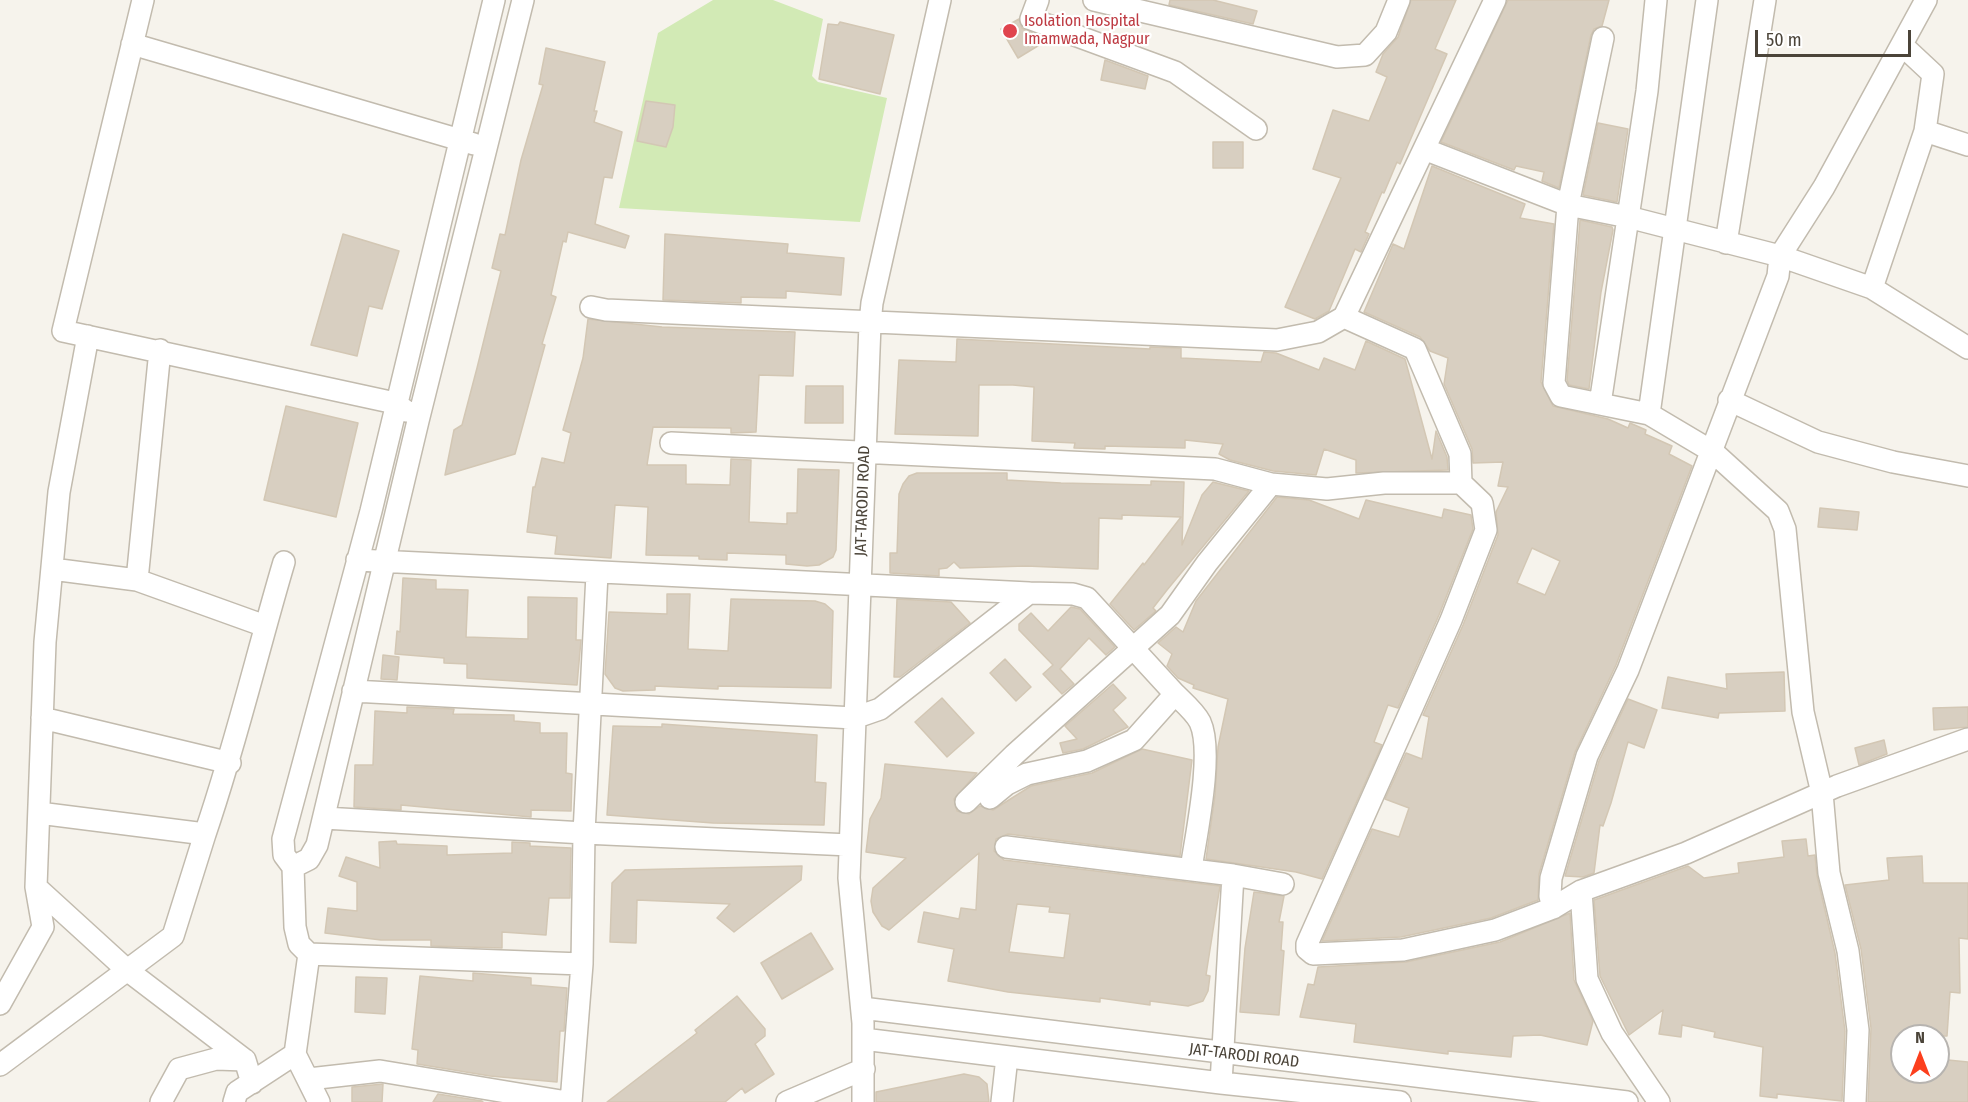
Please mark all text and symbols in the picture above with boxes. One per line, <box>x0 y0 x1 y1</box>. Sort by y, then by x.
place label: Isolation Hospital Imamwada, Nagpur <box>1024 12 1150 50</box>
scale bar <box>1758 18 1914 56</box>
marker: Isolation Hospital Imamwada, Nagpur <box>1001 22 1019 40</box>
text: 50 m <box>1766 29 1802 51</box>
street label: JAT-TARODI ROAD <box>851 445 875 557</box>
north arrow <box>1890 1024 1950 1084</box>
text: N <box>1915 1028 1925 1047</box>
street label: JAT-TARODI ROAD <box>1188 1040 1300 1072</box>

